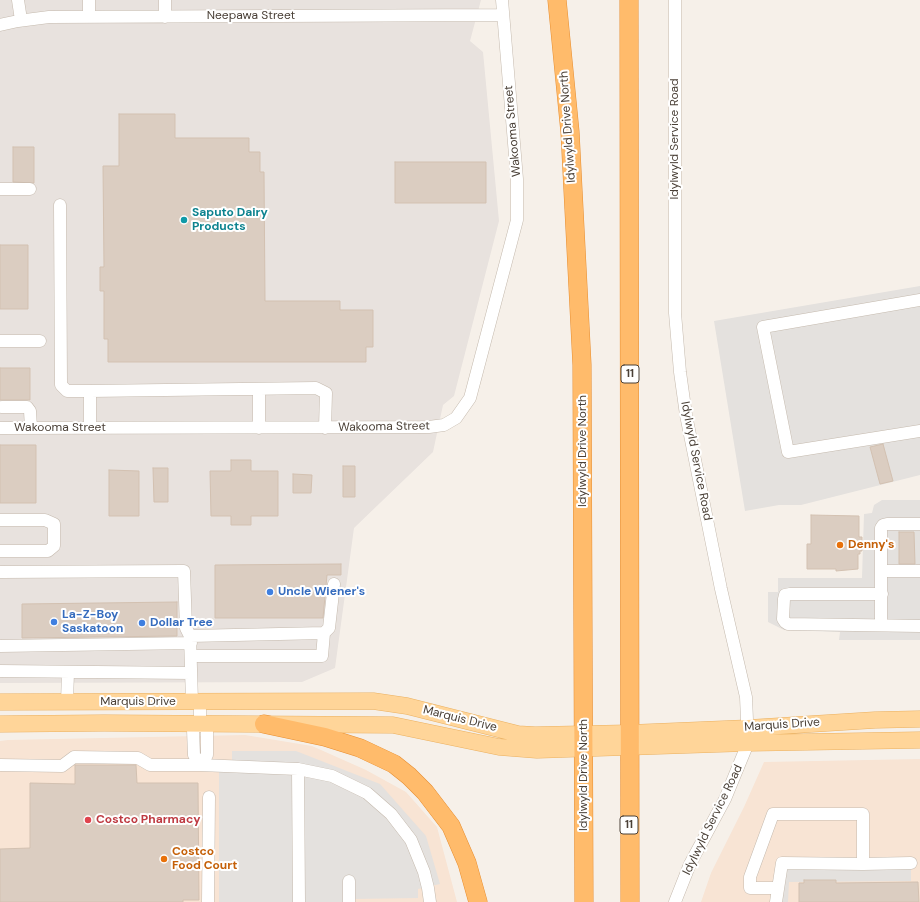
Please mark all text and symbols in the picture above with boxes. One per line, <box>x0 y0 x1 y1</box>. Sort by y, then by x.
street label: Neepawa Street <box>207 9 295 23</box>
street label: Idylwyld Drive North <box>557 71 579 183</box>
street label: Idylwyld Service Road <box>668 78 682 200</box>
street label: Wakooma Street <box>502 85 524 177</box>
place label: Saputo Dairy Products <box>192 206 268 234</box>
marker: Saputo Dairy Products <box>179 215 189 225</box>
road number: 11 <box>621 365 639 383</box>
street label: Idylwyld Drive North <box>576 395 590 507</box>
street label: Idylwyld Service Road <box>677 400 715 522</box>
street label: Wakooma Street <box>338 419 430 435</box>
street label: Wakooma Street <box>14 421 106 435</box>
place label: Denny's <box>848 538 894 552</box>
marker: Denny's <box>835 540 845 550</box>
place label: Uncle Wiener's <box>278 585 365 599</box>
marker: Uncle Wiener's <box>265 587 275 597</box>
place label: La-Z-Boy Saskatoon <box>62 608 123 636</box>
place label: Dollar Tree <box>150 616 213 630</box>
marker: La-Z-Boy Saskatoon <box>49 617 59 627</box>
marker: Dollar Tree <box>137 618 147 628</box>
street label: Marquis Drive <box>100 695 176 709</box>
street label: Marquis Drive <box>422 703 498 735</box>
street label: Marquis Drive <box>744 715 820 735</box>
street label: Idylwyld Drive North <box>577 719 591 831</box>
street label: Idylwyld Service Road <box>680 762 746 878</box>
place label: Costco Pharmacy <box>96 813 200 827</box>
marker: Costco Pharmacy <box>83 815 93 825</box>
road number: 11 <box>620 816 638 834</box>
place label: Costco Food Court <box>172 845 237 873</box>
marker: Costco Food Court <box>159 854 169 864</box>

